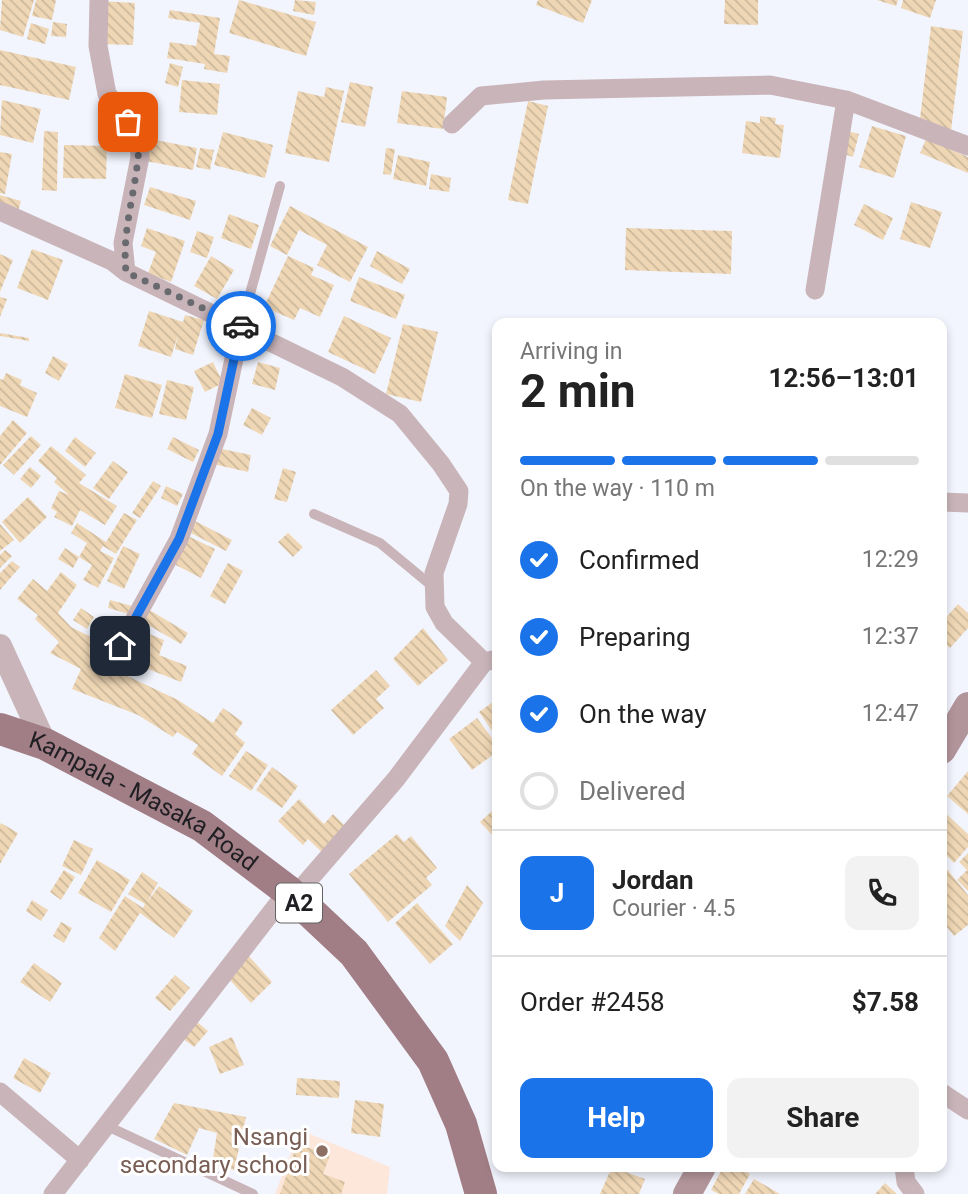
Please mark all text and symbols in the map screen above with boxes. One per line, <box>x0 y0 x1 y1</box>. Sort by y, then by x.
pin <box>98 92 158 152</box>
icon: bag <box>109 103 147 141</box>
courier <box>206 291 276 361</box>
icon: car <box>222 307 260 345</box>
text: Arriving in <box>520 338 623 365</box>
text: 12:56–13:01 <box>769 363 919 393</box>
text: 2 min <box>520 364 636 418</box>
text: On the way · 110 m <box>520 475 715 502</box>
icon: check <box>520 541 558 579</box>
text: Confirmed <box>579 545 700 575</box>
text: 12:29 <box>862 546 919 573</box>
pin <box>90 616 150 676</box>
icon: check <box>520 618 558 656</box>
text: Preparing <box>579 622 691 652</box>
text: 12:37 <box>862 623 919 650</box>
icon: home <box>101 627 139 665</box>
icon: check <box>520 695 558 733</box>
text: On the way <box>579 699 707 729</box>
text: 12:47 <box>862 700 919 727</box>
street label: Kampala - Masaka Road <box>25 726 263 877</box>
text: Delivered <box>579 776 686 806</box>
button: phone <box>845 856 919 930</box>
text: Jordan <box>612 865 694 895</box>
text: J <box>550 878 564 908</box>
road number: A2 <box>276 884 322 922</box>
text: Courier · 4.5 <box>612 895 735 922</box>
text: Order #2458 <box>520 987 665 1017</box>
text: $7.58 <box>852 987 919 1017</box>
button: Help <box>520 1078 713 1158</box>
button: Share <box>727 1078 919 1158</box>
place label: Nsangi secondary school <box>120 1123 308 1179</box>
marker: Nsangi secondary school <box>314 1143 330 1159</box>

